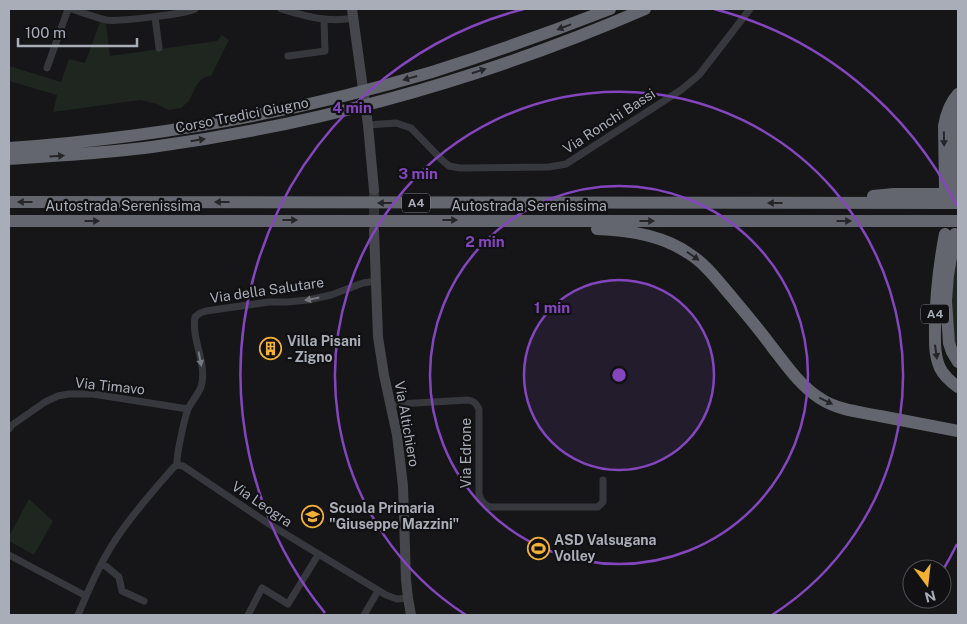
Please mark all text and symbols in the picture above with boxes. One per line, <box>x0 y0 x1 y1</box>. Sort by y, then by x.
scale bar <box>18 15 136 47</box>
one-way arrow <box>557 23 571 31</box>
text: 100 m <box>25 24 66 41</box>
one-way arrow <box>472 67 487 75</box>
one-way arrow <box>402 74 417 82</box>
street label: Via Ronchi Bassi <box>560 85 658 157</box>
street label: Corso Tredici Giugno <box>174 94 310 136</box>
text: 4 min <box>332 99 372 116</box>
one-way arrow <box>940 131 948 147</box>
one-way arrow <box>191 135 207 143</box>
one-way arrow <box>50 151 66 159</box>
text: 3 min <box>398 165 438 182</box>
road number: A4 <box>402 194 430 212</box>
one-way arrow <box>16 198 32 206</box>
street label: Autostrada Serenissima <box>45 198 201 214</box>
one-way arrow <box>214 198 230 206</box>
street label: Autostrada Serenissima <box>451 198 607 214</box>
one-way arrow <box>376 199 392 207</box>
one-way arrow <box>766 199 782 207</box>
one-way arrow <box>282 216 298 224</box>
one-way arrow <box>443 216 459 224</box>
one-way arrow <box>85 217 101 225</box>
one-way arrow <box>639 217 655 225</box>
one-way arrow <box>837 217 853 225</box>
text: 2 min <box>465 233 505 250</box>
one-way arrow <box>686 251 699 262</box>
street label: Via della Salutare <box>209 274 325 306</box>
one-way arrow <box>305 295 320 303</box>
text: 1 min <box>534 299 570 316</box>
road number: A4 <box>921 304 949 324</box>
place label: Villa Pisani - Zigno <box>287 333 361 365</box>
building icon: Villa Pisani - Zigno <box>259 337 283 361</box>
one-way arrow <box>932 344 940 360</box>
one-way arrow <box>197 352 205 368</box>
centre of rings <box>610 366 628 384</box>
street label: Via Timavo <box>74 374 146 398</box>
street label: Via Altichiero <box>392 380 422 468</box>
one-way arrow <box>819 397 833 405</box>
street label: Via Edrone <box>458 418 474 488</box>
street label: Via Leogra <box>229 478 295 530</box>
place label: Scuola Primaria "Giuseppe Mazzini" <box>329 500 459 532</box>
school or university icon: Scuola Primaria "Giuseppe Mazzini" <box>301 504 325 528</box>
place label: ASD Valsugana Volley <box>554 532 657 564</box>
sports icon: ASD Valsugana Volley <box>526 536 550 560</box>
north arrow <box>902 559 952 609</box>
text: N <box>923 587 938 606</box>

